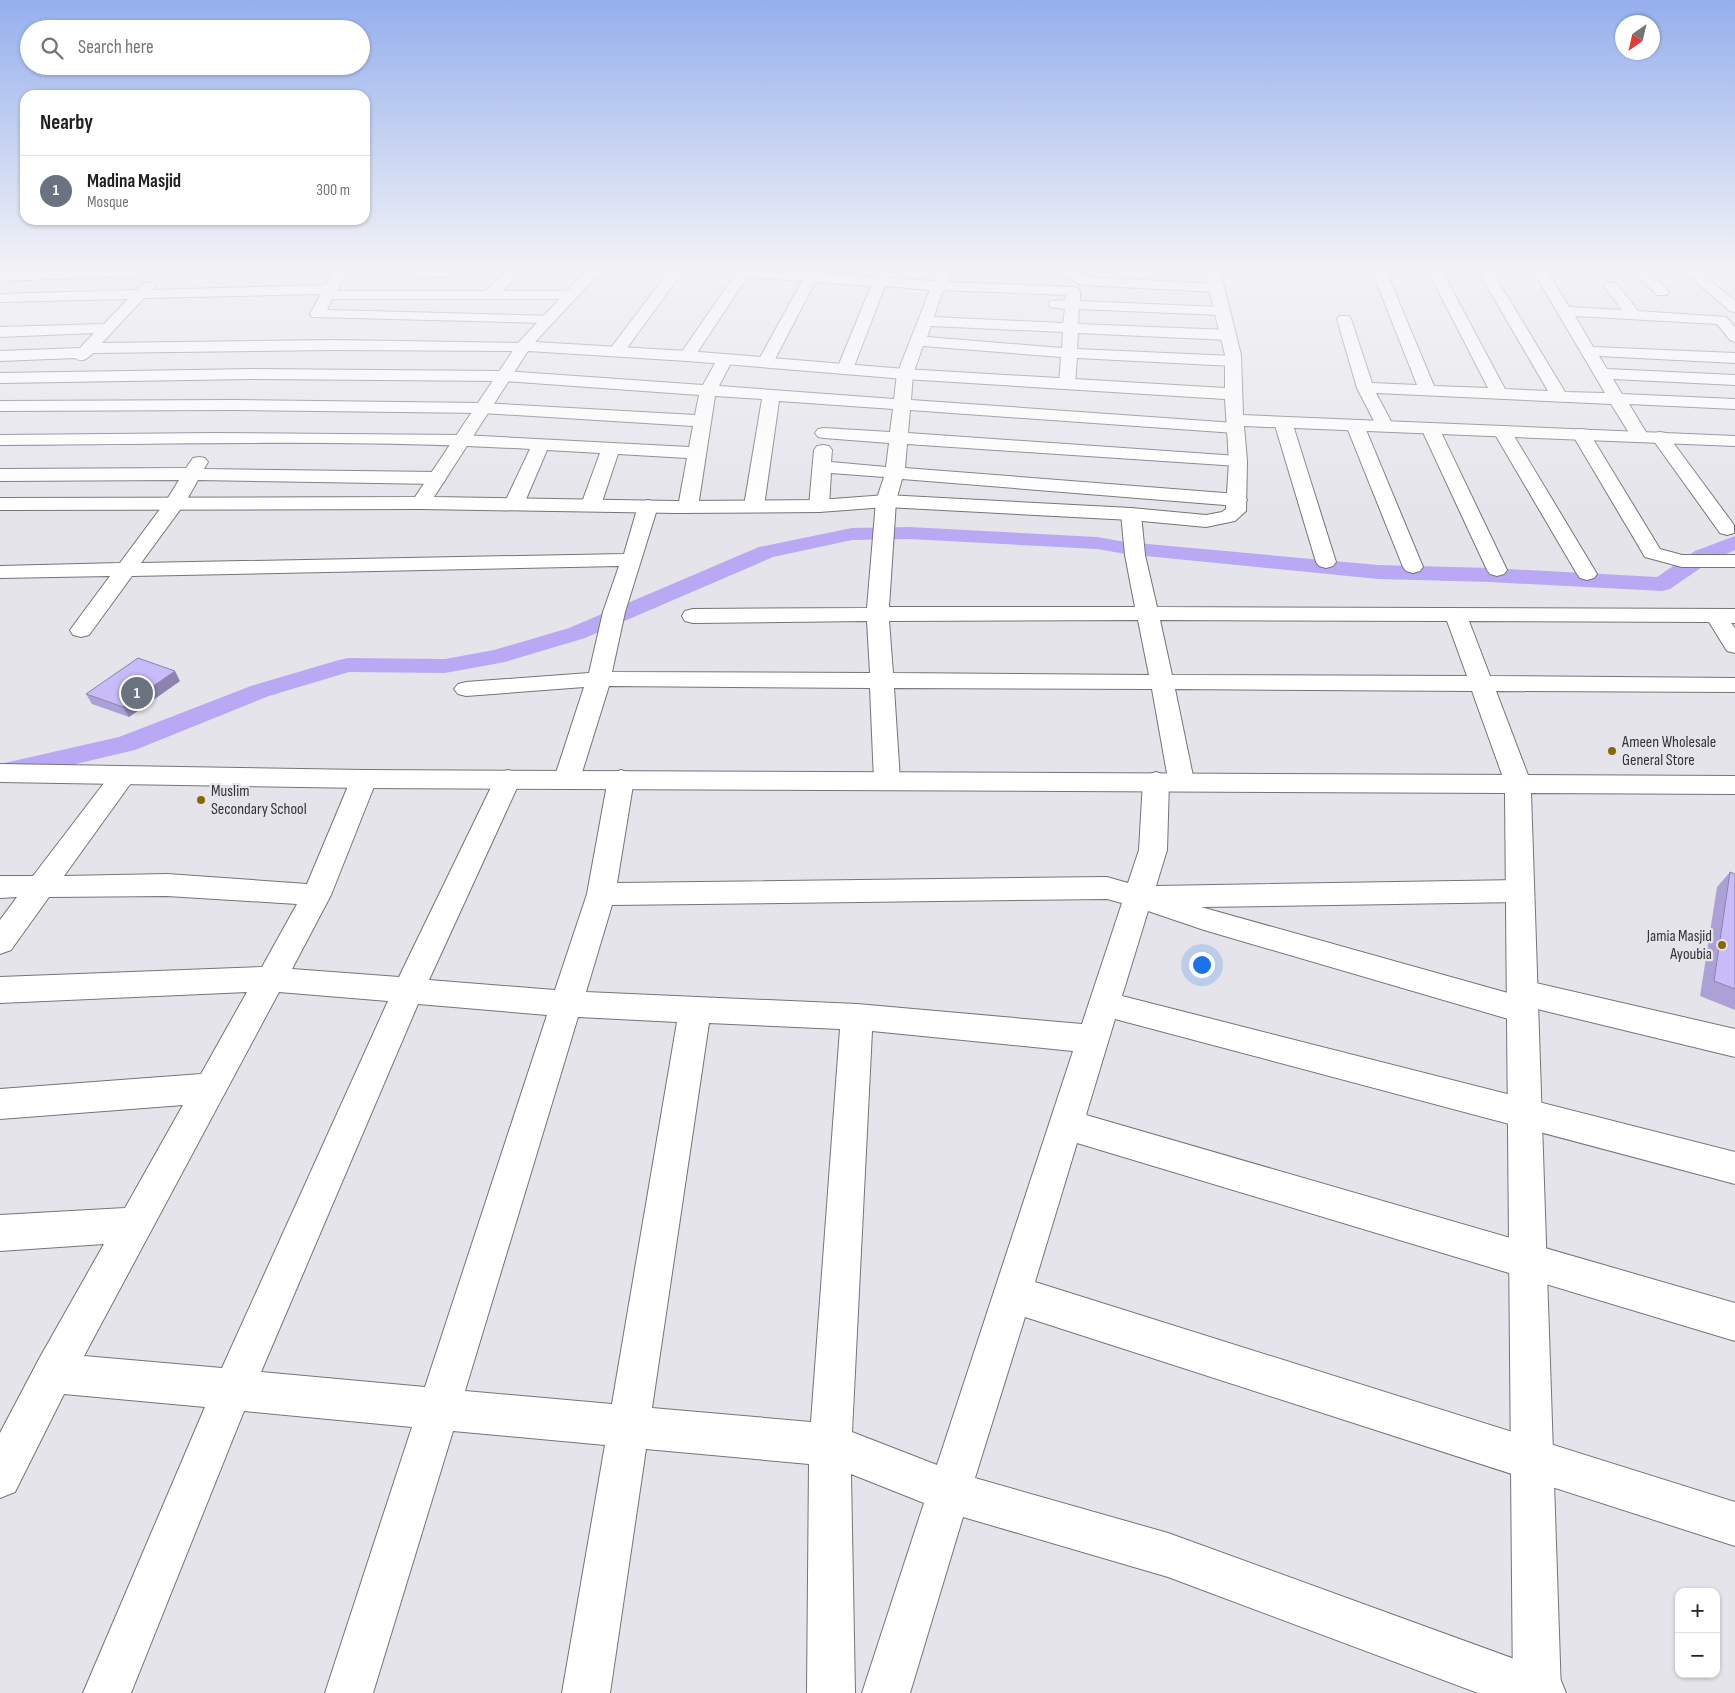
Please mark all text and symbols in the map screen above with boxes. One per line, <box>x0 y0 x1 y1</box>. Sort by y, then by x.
north arrow <box>1615 15 1660 60</box>
search box <box>20 20 370 75</box>
icon: search <box>38 34 66 62</box>
text: Search here <box>78 36 154 59</box>
text: Nearby <box>40 110 93 135</box>
text: Madina Masjid <box>87 170 181 193</box>
text: 1 <box>53 181 59 200</box>
text: 300 m <box>316 181 350 200</box>
text: Mosque <box>87 193 129 212</box>
pin: 1 <box>121 674 153 712</box>
place label: Ameen Wholesale General Store <box>1621 733 1716 770</box>
marker: Ameen Wholesale General Store <box>1606 745 1618 757</box>
place label: Muslim Secondary School <box>211 782 307 819</box>
marker: Muslim Secondary School <box>195 794 207 806</box>
place label: Jamia Masjid Ayoubia <box>1646 927 1712 964</box>
marker: Jamia Masjid Ayoubia <box>1716 939 1728 951</box>
your location <box>1189 952 1215 978</box>
map controls <box>1675 1588 1720 1678</box>
button: + <box>1675 1588 1720 1633</box>
button: − <box>1675 1633 1720 1678</box>

